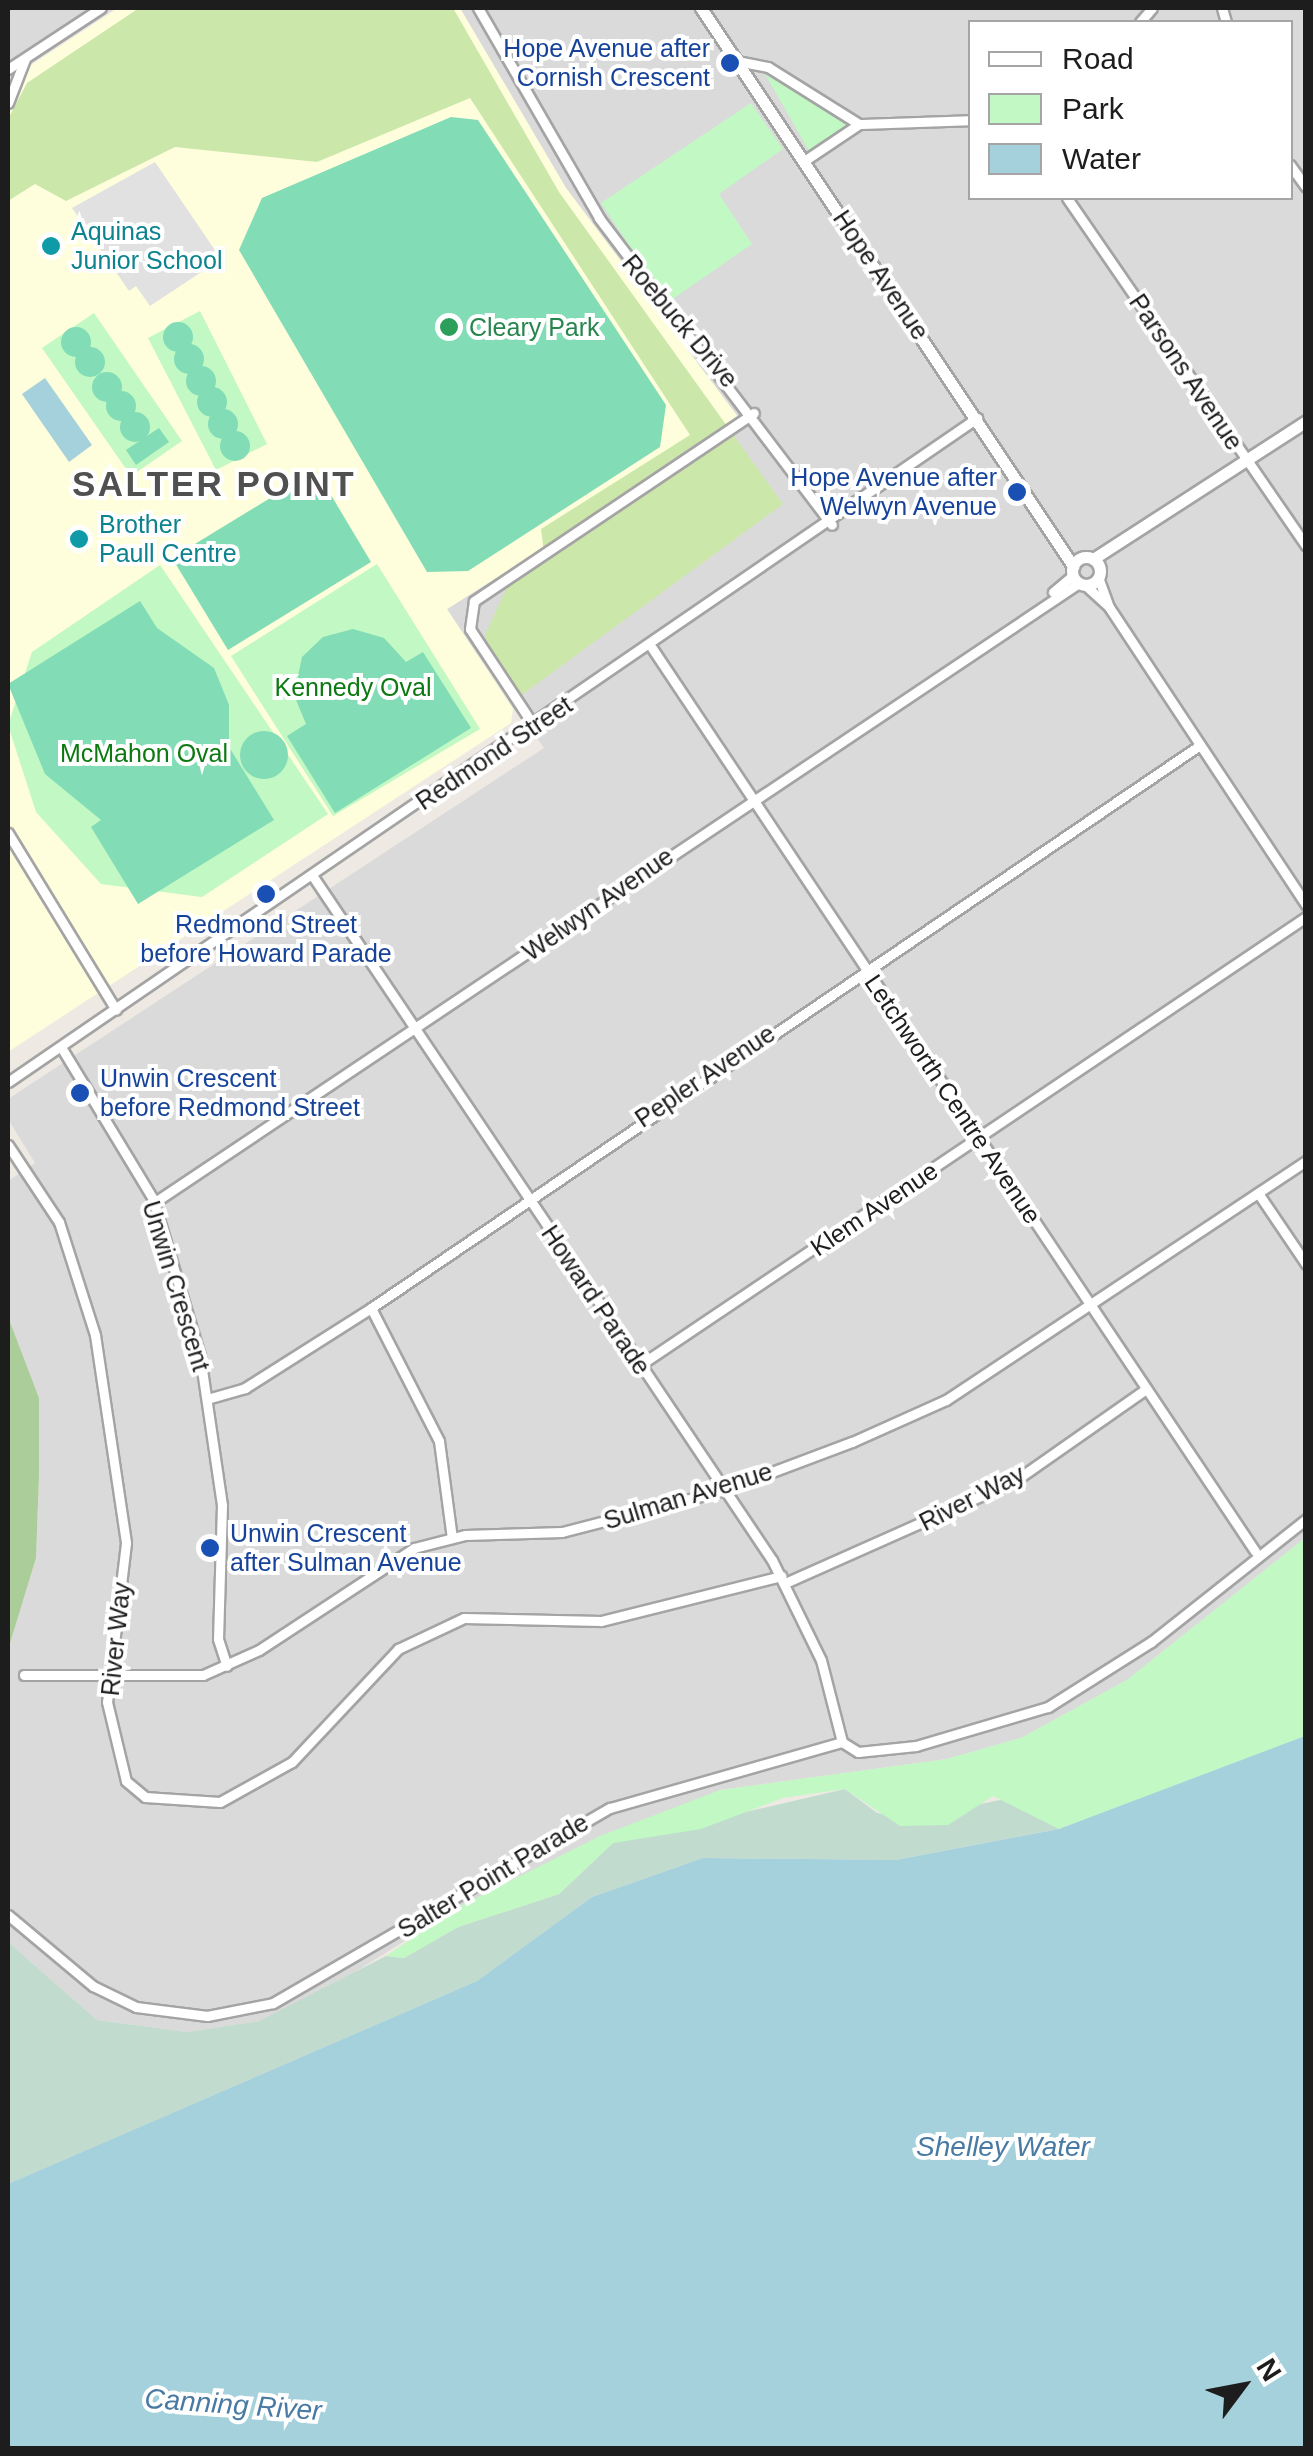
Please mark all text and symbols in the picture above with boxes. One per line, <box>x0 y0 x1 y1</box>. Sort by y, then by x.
legend <box>968 20 1293 200</box>
place label: Hope Avenue after Cornish Crescent <box>502 34 710 93</box>
text: Road <box>1062 42 1134 75</box>
marker: Hope Avenue after Cornish Crescent <box>719 52 741 74</box>
text: Park <box>1062 92 1124 125</box>
text: Water <box>1062 142 1141 175</box>
street label: Hope Avenue <box>826 204 936 346</box>
place label: Aquinas Junior School <box>71 217 222 276</box>
marker: Aquinas Junior School <box>40 235 62 257</box>
street label: Roebuck Drive <box>616 249 744 393</box>
street label: Parsons Avenue <box>1122 288 1250 456</box>
place label: Cleary Park <box>469 312 600 342</box>
marker: Cleary Park <box>438 316 460 338</box>
district label: SALTER POINT <box>72 463 356 505</box>
place label: Hope Avenue after Welwyn Avenue <box>789 463 997 522</box>
marker: Hope Avenue after Welwyn Avenue <box>1006 481 1028 503</box>
place label: Brother Paull Centre <box>99 510 237 569</box>
marker: Brother Paull Centre <box>68 528 90 550</box>
park label: Kennedy Oval <box>274 672 432 702</box>
street label: Redmond Street <box>410 690 578 816</box>
park label: McMahon Oval <box>60 738 228 768</box>
street label: Welwyn Avenue <box>516 841 680 967</box>
marker: Redmond Street before Howard Parade <box>255 883 277 905</box>
place label: Redmond Street before Howard Parade <box>140 910 392 969</box>
street label: Letchworth Centre Avenue <box>858 968 1048 1230</box>
street label: Pepler Avenue <box>629 1018 781 1134</box>
place label: Unwin Crescent before Redmond Street <box>100 1064 360 1123</box>
marker: Unwin Crescent before Redmond Street <box>69 1082 91 1104</box>
street label: Klem Avenue <box>804 1155 944 1263</box>
street label: Unwin Crescent <box>136 1197 216 1375</box>
street label: Howard Parade <box>535 1220 657 1380</box>
street label: Sulman Avenue <box>599 1456 777 1536</box>
street label: River Way <box>914 1459 1030 1537</box>
place label: Unwin Crescent after Sulman Avenue <box>230 1519 463 1578</box>
marker: Unwin Crescent after Sulman Avenue <box>199 1537 221 1559</box>
street label: River Way <box>95 1581 137 1697</box>
street label: Salter Point Parade <box>392 1807 594 1945</box>
water label: Shelley Water <box>916 2130 1090 2164</box>
north arrow <box>1193 2336 1293 2436</box>
text: N <box>1250 2353 1287 2387</box>
water label: Canning River <box>143 2382 323 2428</box>

